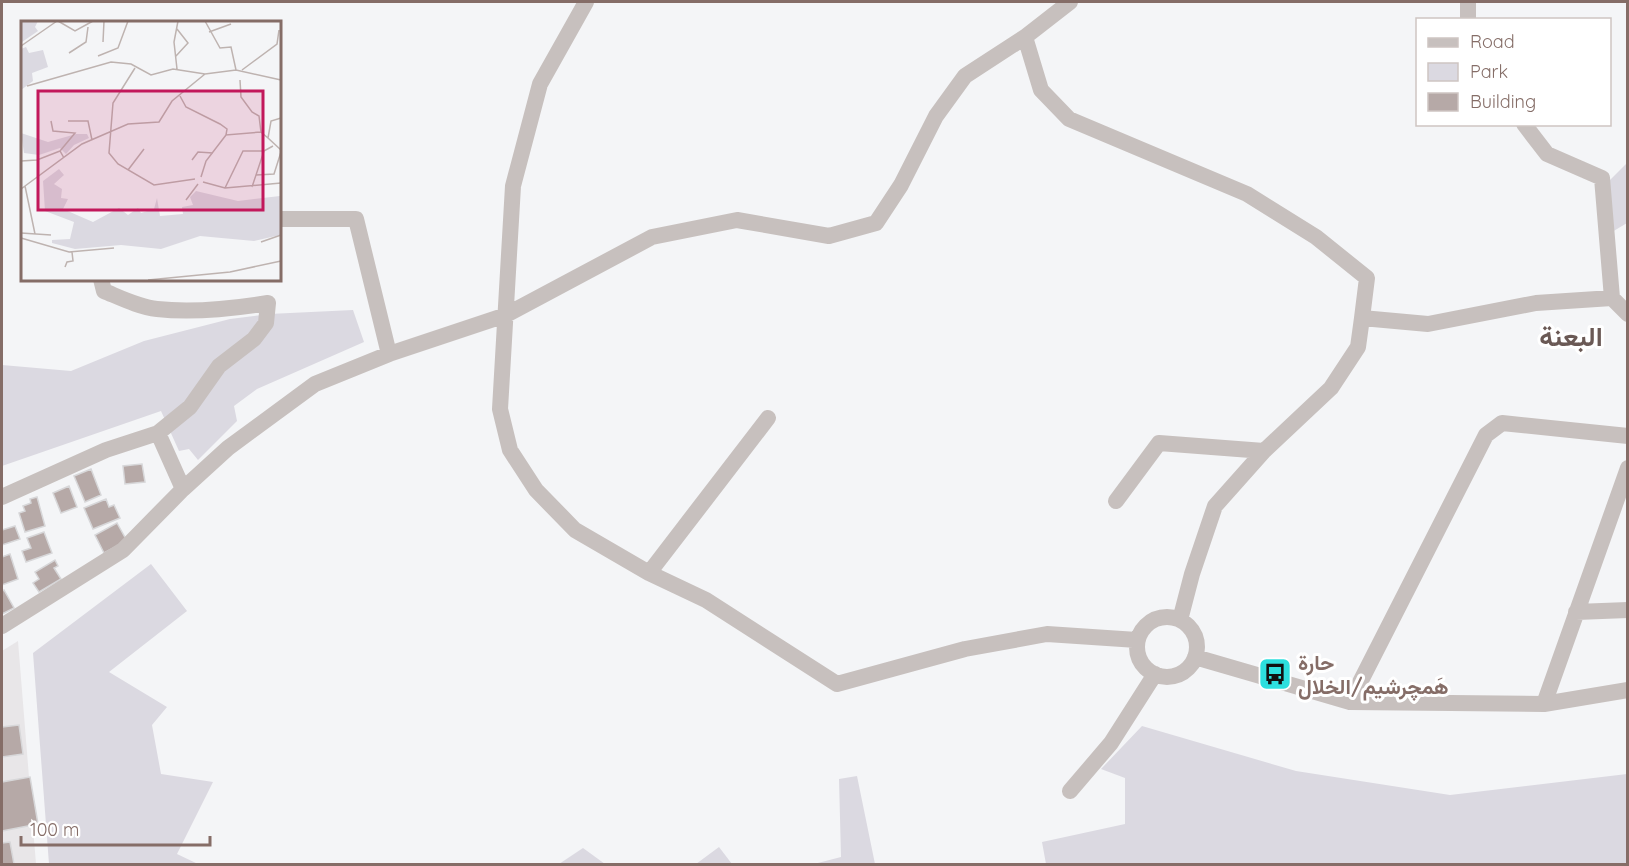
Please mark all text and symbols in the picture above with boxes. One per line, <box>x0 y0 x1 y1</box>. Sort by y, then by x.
legend <box>1416 18 1611 126</box>
inset map <box>21 21 280 280</box>
text: Road <box>1470 30 1515 53</box>
text: Park <box>1470 60 1508 83</box>
text: Building <box>1470 90 1536 113</box>
district label: البعنة <box>1539 319 1603 353</box>
place label: حارة هَمچرشيم/الخلال <box>1298 649 1449 701</box>
bus stop icon: حارة هَمچرشيم/الخلال <box>1257 656 1293 692</box>
scale bar <box>21 809 210 847</box>
text: 100 m <box>30 818 79 841</box>

